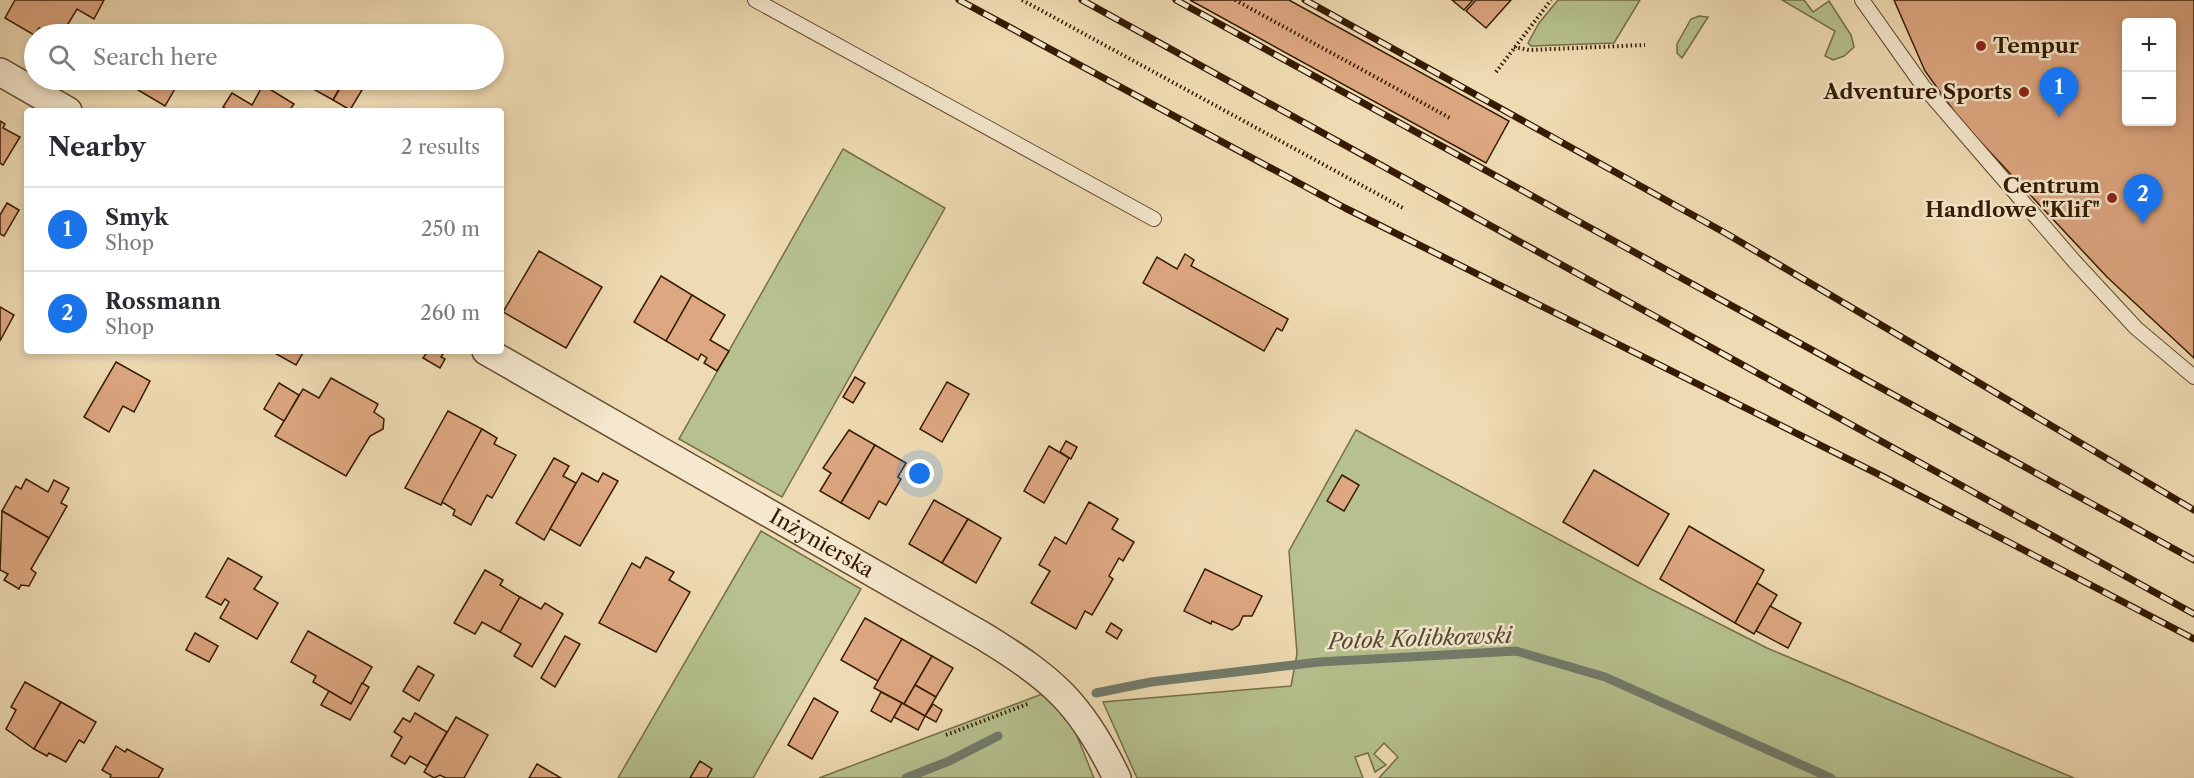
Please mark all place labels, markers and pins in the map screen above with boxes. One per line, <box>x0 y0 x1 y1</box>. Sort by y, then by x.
place label: Tempur <box>1993 33 2080 58</box>
marker: Tempur <box>1974 39 1988 53</box>
pin: 1 <box>2040 68 2078 117</box>
place label: Adventure Sports <box>1823 79 2012 104</box>
marker: Adventure Sports <box>2017 85 2031 99</box>
place label: Centrum Handlowe "Klif" <box>1925 173 2100 222</box>
pin: 2 <box>2124 174 2162 224</box>
marker: Centrum Handlowe "Klif" <box>2105 191 2119 205</box>

